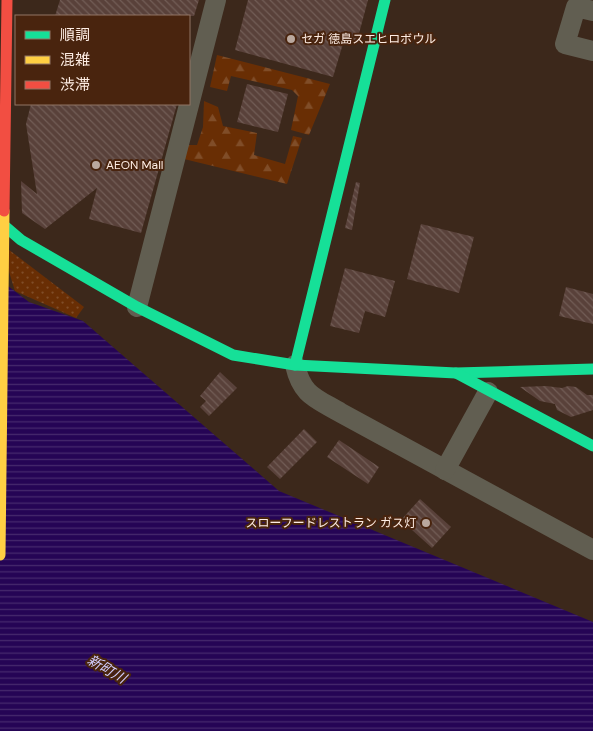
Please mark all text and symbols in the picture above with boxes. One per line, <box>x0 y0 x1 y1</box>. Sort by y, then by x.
legend <box>15 15 190 105</box>
text: 順調 <box>60 25 90 45</box>
place label: セガ 徳島スエヒロボウル <box>301 31 436 47</box>
marker: セガ 徳島スエヒロボウル <box>285 33 297 45</box>
text: 混雑 <box>60 50 90 70</box>
text: 渋滞 <box>60 75 90 95</box>
place label: AEON Mall <box>106 157 164 173</box>
marker: AEON Mall <box>90 159 102 171</box>
place label: スローフードレストラン ガス灯 <box>246 515 416 531</box>
marker: スローフードレストラン ガス灯 <box>420 517 432 529</box>
water label: 新町川 <box>84 651 131 688</box>

